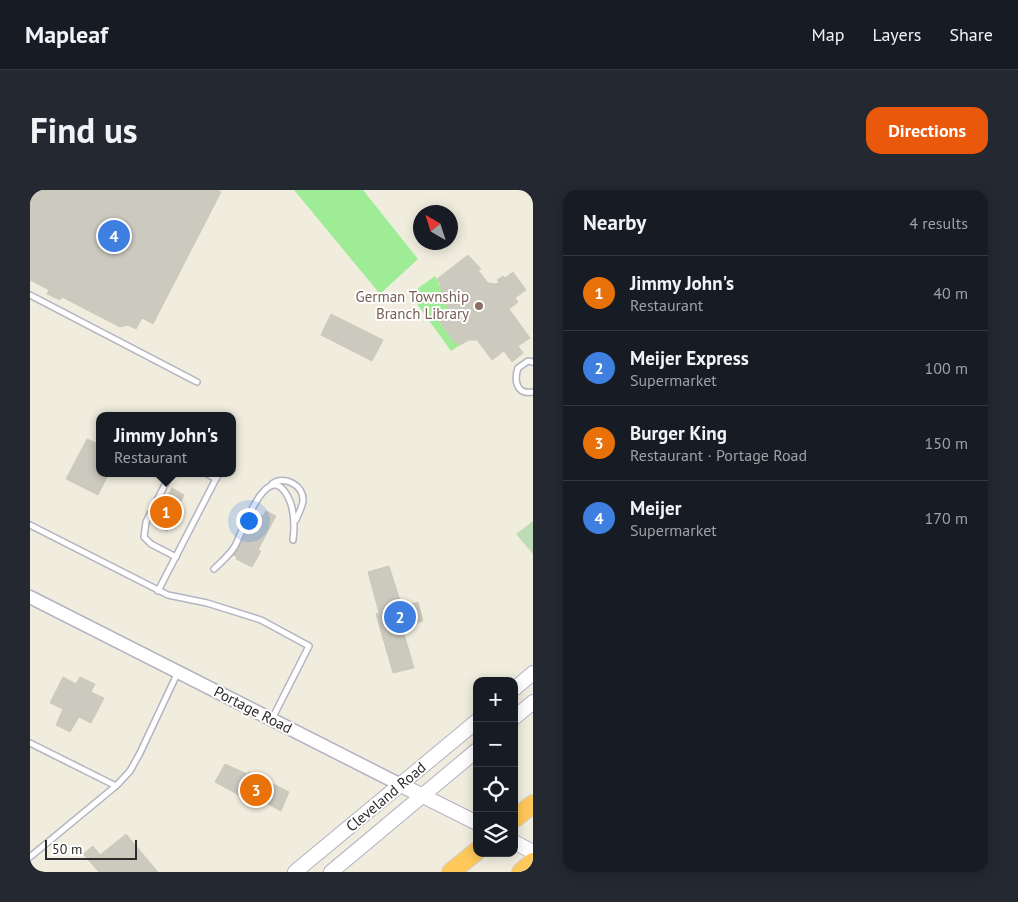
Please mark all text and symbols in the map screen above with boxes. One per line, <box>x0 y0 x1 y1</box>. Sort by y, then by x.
text: Mapleaf <box>25 19 108 50</box>
text: Map <box>812 23 844 46</box>
text: Layers <box>872 23 921 46</box>
text: Share <box>949 23 993 46</box>
text: Find us <box>30 107 138 153</box>
button: Directions <box>866 107 988 154</box>
north arrow <box>413 205 458 250</box>
text: Nearby <box>583 209 646 236</box>
text: 4 results <box>909 213 968 233</box>
pin: 4 <box>98 217 130 255</box>
text: Jimmy John's <box>630 271 734 295</box>
text: 1 <box>594 283 604 303</box>
text: 40 m <box>933 283 968 303</box>
place label: German Township Branch Library <box>356 287 469 323</box>
text: Restaurant <box>630 295 703 315</box>
marker: German Township Branch Library <box>473 300 485 312</box>
text: Meijer Express <box>630 346 749 370</box>
text: 2 <box>594 358 604 378</box>
text: 100 m <box>925 358 968 378</box>
text: Supermarket <box>630 370 717 390</box>
popup <box>96 412 236 477</box>
text: Burger King <box>630 421 727 445</box>
text: Jimmy John's <box>114 423 218 447</box>
text: 3 <box>594 433 604 453</box>
text: 150 m <box>925 433 968 453</box>
text: Restaurant · Portage Road <box>630 445 807 465</box>
text: Restaurant <box>114 447 187 467</box>
pin: 1 <box>150 493 182 531</box>
text: Meijer <box>630 496 681 520</box>
your location <box>236 508 262 534</box>
text: 4 <box>594 508 604 528</box>
text: 170 m <box>925 508 968 528</box>
text: Supermarket <box>630 520 717 540</box>
pin: 2 <box>384 598 416 636</box>
map controls <box>473 677 518 857</box>
button: + <box>473 677 518 722</box>
street label: Portage Road <box>211 682 296 737</box>
button: − <box>473 722 518 767</box>
street label: Cleveland Road <box>342 758 430 836</box>
button: locate <box>473 767 518 812</box>
pin: 3 <box>240 771 272 809</box>
button: layers <box>473 812 518 857</box>
scale bar <box>45 837 138 860</box>
text: 50 m <box>52 840 82 858</box>

